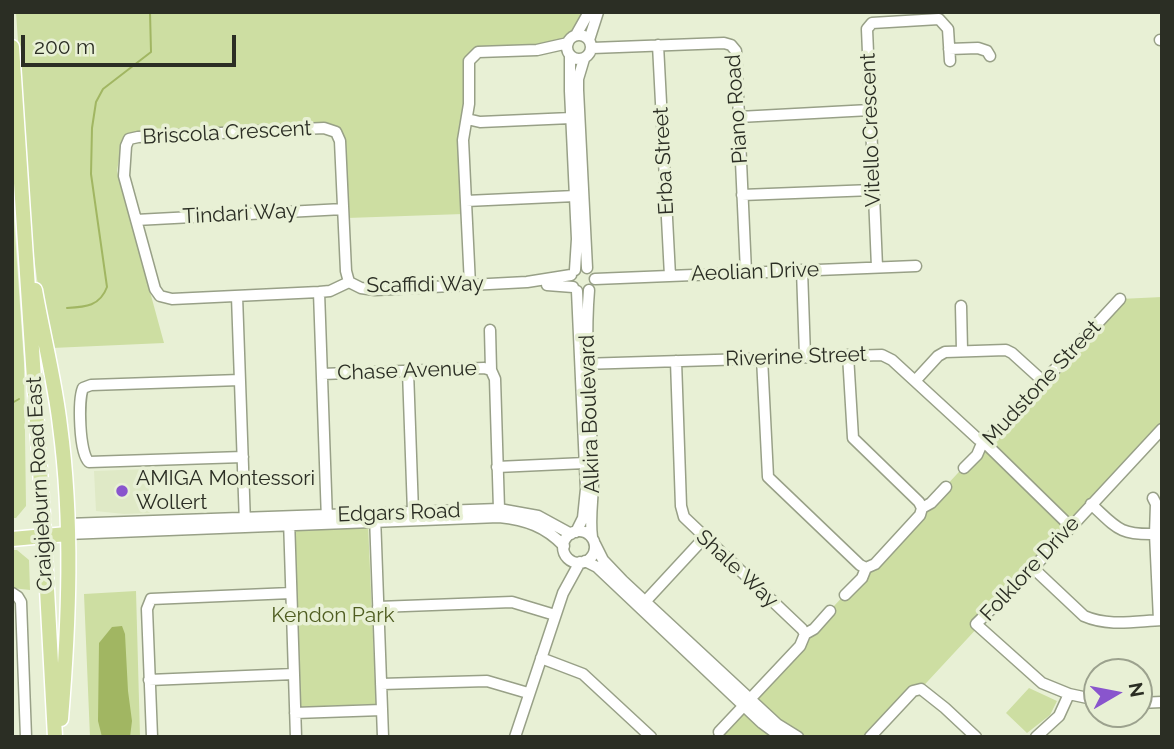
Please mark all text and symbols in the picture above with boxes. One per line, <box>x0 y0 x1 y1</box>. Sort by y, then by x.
scale bar <box>24 21 240 65</box>
text: 200 m <box>34 34 95 59</box>
street label: Piano Road <box>721 53 753 165</box>
street label: Vitello Crescent <box>856 53 886 207</box>
street label: Erba Street <box>649 106 679 216</box>
street label: Briscola Crescent <box>142 116 312 150</box>
street label: Tindari Way <box>182 198 298 230</box>
street label: Aeolian Drive <box>691 257 819 287</box>
street label: Scaffidi Way <box>366 271 484 299</box>
street label: Mudstone Street <box>978 315 1106 451</box>
street label: Alkira Boulevard <box>575 334 605 494</box>
street label: Riverine Street <box>725 342 867 372</box>
street label: Chase Avenue <box>337 356 477 386</box>
street label: Craigieburn Road East <box>22 376 58 592</box>
place label: AMIGA Montessori Wollert <box>136 466 315 516</box>
marker: AMIGA Montessori Wollert <box>114 483 130 499</box>
street label: Edgars Road <box>337 498 461 528</box>
street label: Folklore Drive <box>975 511 1085 627</box>
street label: Shale Way <box>691 525 783 613</box>
park label: Kendon Park <box>271 603 395 629</box>
north arrow <box>1083 658 1153 728</box>
text: N <box>1125 681 1149 699</box>

